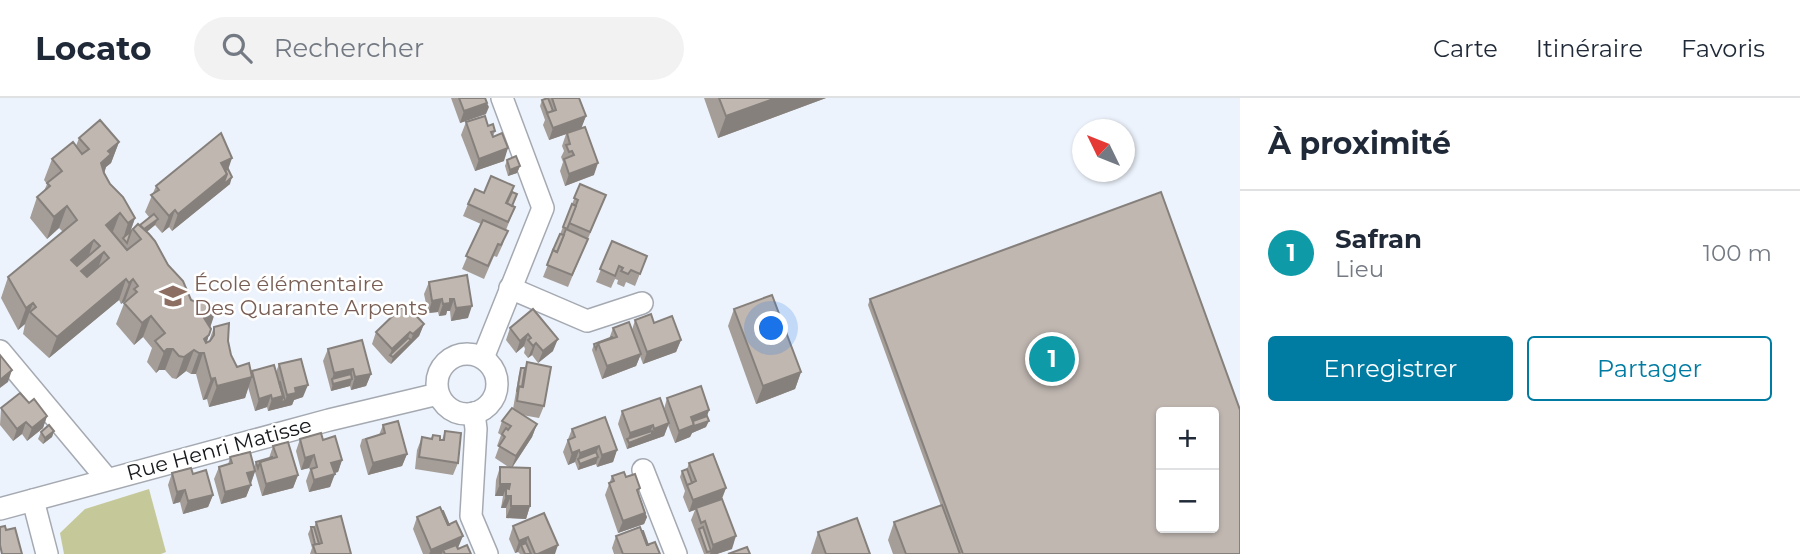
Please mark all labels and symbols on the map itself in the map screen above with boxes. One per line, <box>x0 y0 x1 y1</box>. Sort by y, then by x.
north arrow <box>1072 119 1135 182</box>
place label: École élémentaire Des Quarante Arpents <box>194 271 428 320</box>
school or university icon: École élémentaire Des Quarante Arpents <box>158 281 188 311</box>
your location <box>754 311 788 345</box>
pin: 1 <box>1029 333 1075 385</box>
street label: Rue Henri Matisse <box>124 412 314 485</box>

